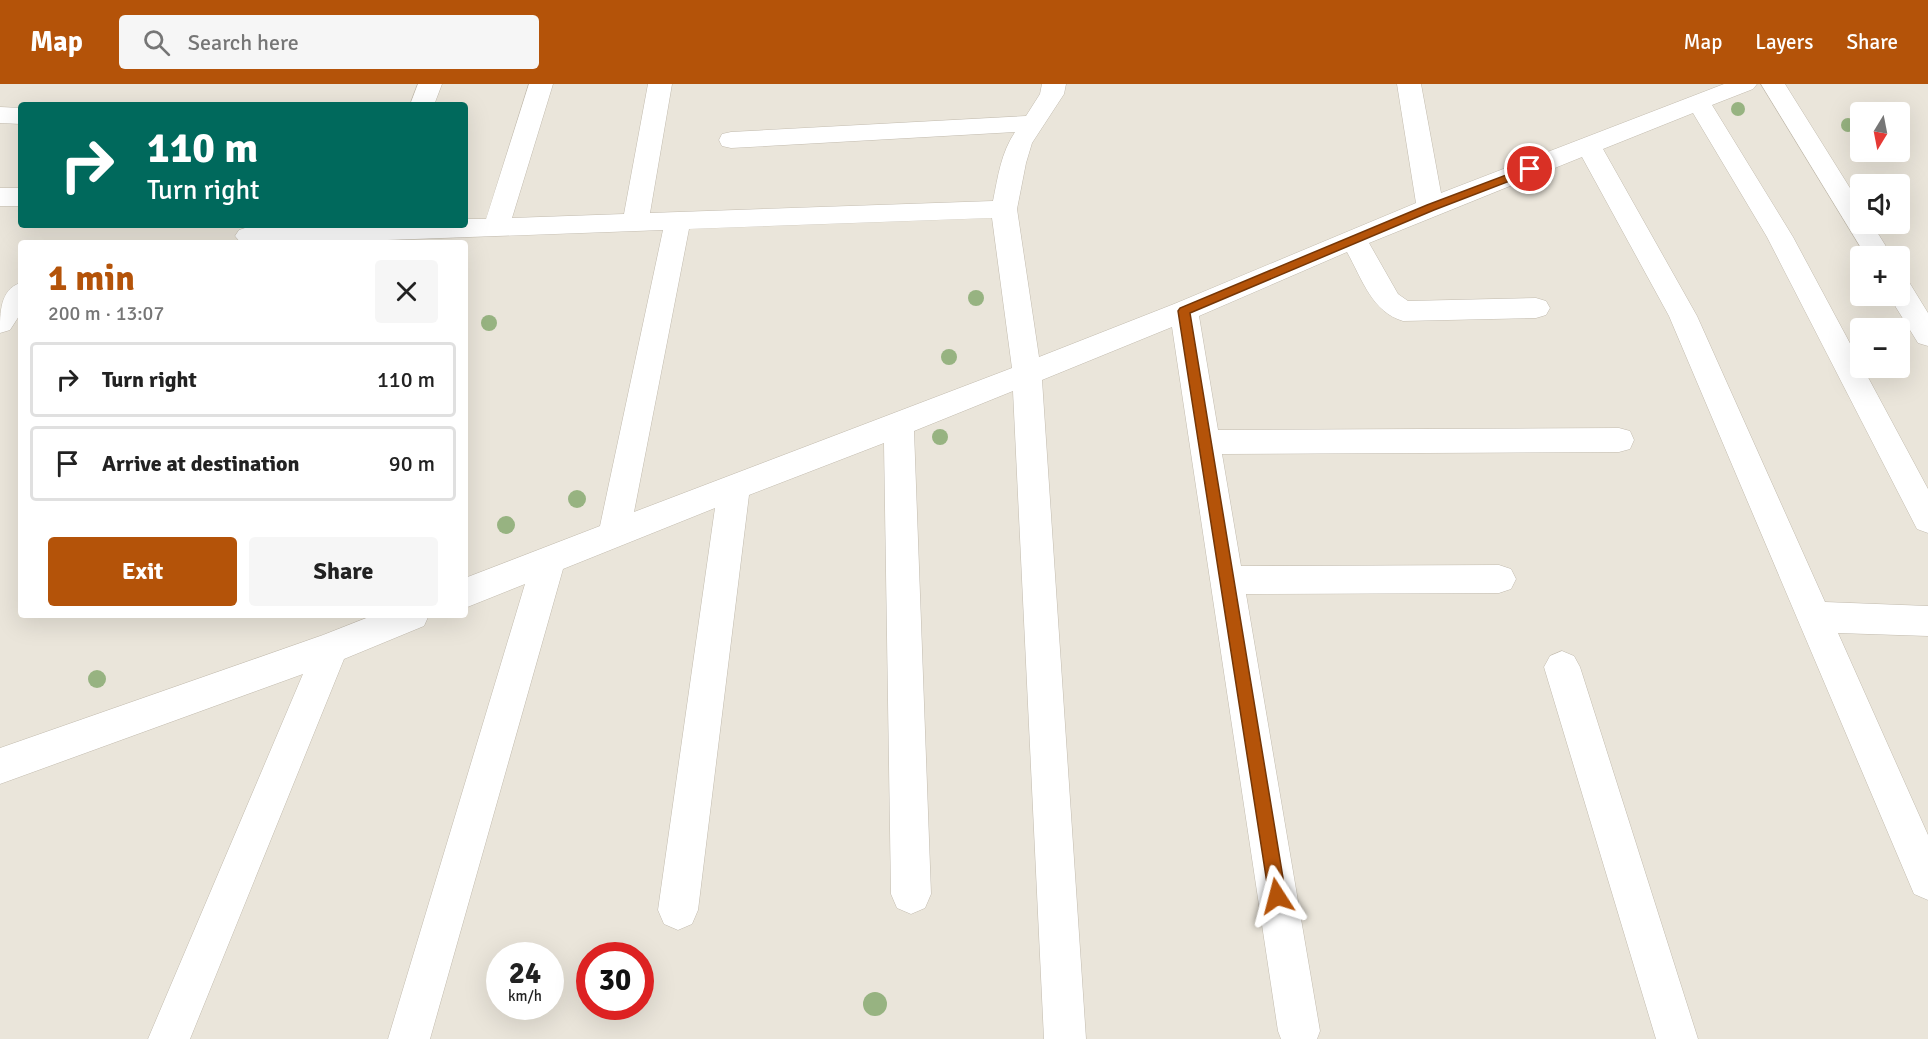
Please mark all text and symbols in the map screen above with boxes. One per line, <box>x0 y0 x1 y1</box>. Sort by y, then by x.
search box <box>119 15 539 69</box>
text: Map <box>30 25 83 59</box>
icon: search <box>140 26 173 59</box>
text: Search here <box>188 29 299 56</box>
text: Map <box>1684 29 1722 55</box>
text: Layers <box>1755 29 1813 55</box>
text: Share <box>1846 29 1898 55</box>
north arrow <box>1850 102 1910 162</box>
map controls <box>1850 102 1910 378</box>
text: 110 m <box>147 123 258 174</box>
icon: right <box>48 126 126 204</box>
pin <box>1504 143 1555 194</box>
icon: arrive <box>1513 152 1546 185</box>
text: Turn right <box>147 174 260 207</box>
button: sound <box>1850 174 1910 234</box>
button: + <box>1850 246 1910 306</box>
text: 1 min <box>48 256 135 301</box>
button: close <box>375 260 438 323</box>
text: 200 m · 13:07 <box>48 301 164 326</box>
button: − <box>1850 318 1910 378</box>
icon: right <box>51 363 84 396</box>
text: Turn right <box>102 366 197 393</box>
text: 110 m <box>377 366 435 393</box>
icon: arrive <box>51 447 84 480</box>
text: Arrive at destination <box>102 450 299 477</box>
text: 90 m <box>389 450 435 477</box>
button: Exit <box>48 537 237 606</box>
button: Share <box>249 537 438 606</box>
position arrow <box>1245 864 1309 928</box>
speed limit sign: 30 <box>576 942 654 1020</box>
text: 24 <box>509 955 541 992</box>
text: km/h <box>508 987 542 1005</box>

